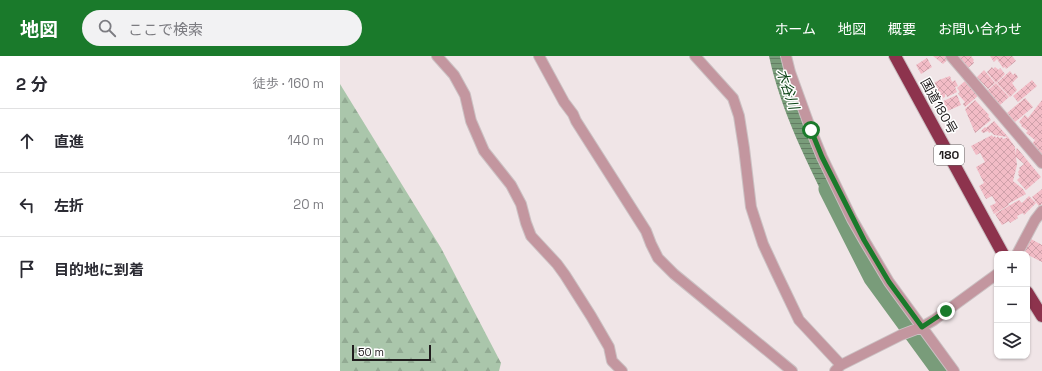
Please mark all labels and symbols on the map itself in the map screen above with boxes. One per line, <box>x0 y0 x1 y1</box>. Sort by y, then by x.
water label: 木谷川 <box>773 66 804 114</box>
street label: 国道180号 <box>917 75 961 137</box>
route start <box>802 121 820 139</box>
road number: 180 <box>934 145 964 165</box>
route end <box>937 302 955 320</box>
scale bar <box>352 343 431 362</box>

